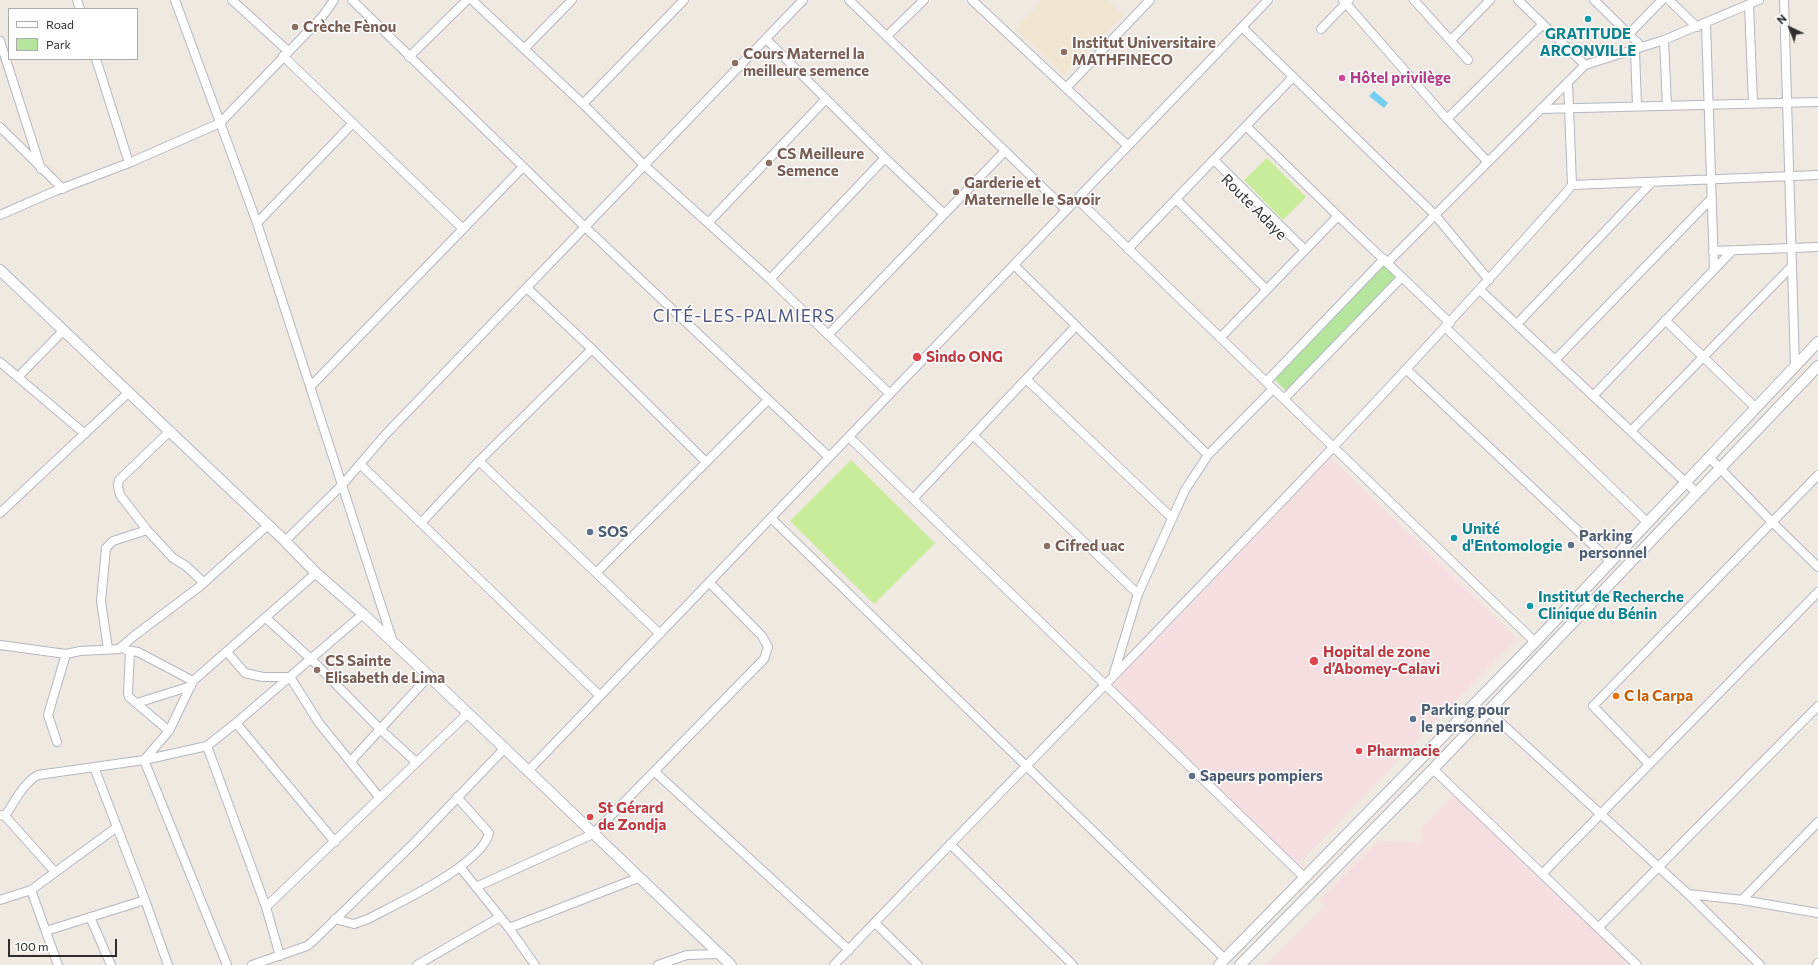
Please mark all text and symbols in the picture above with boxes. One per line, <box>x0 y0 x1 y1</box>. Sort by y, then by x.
legend <box>8 8 138 60</box>
north arrow <box>1770 8 1810 48</box>
text: N <box>1774 11 1789 26</box>
marker: GRATITUDE ARCONVILLE <box>1583 14 1593 24</box>
text: Road <box>46 17 74 31</box>
place label: Crèche Fènou <box>303 18 396 36</box>
marker: Crèche Fènou <box>290 22 300 32</box>
place label: GRATITUDE ARCONVILLE <box>1540 25 1636 60</box>
place label: Institut Universitaire MATHFINECO <box>1072 34 1216 69</box>
text: Park <box>46 37 71 51</box>
place label: Cours Maternel la meilleure semence <box>743 45 869 80</box>
marker: Institut Universitaire MATHFINECO <box>1059 47 1069 57</box>
marker: Cours Maternel la meilleure semence <box>730 58 740 68</box>
place label: Hôtel privilège <box>1350 69 1451 87</box>
marker: Hôtel privilège <box>1337 73 1347 83</box>
place label: CS Meilleure Semence <box>777 145 864 180</box>
marker: CS Meilleure Semence <box>764 158 774 168</box>
street label: Route Adaye <box>1217 170 1291 244</box>
place label: Garderie et Maternelle le Savoir <box>964 174 1101 209</box>
marker: Garderie et Maternelle le Savoir <box>951 187 961 197</box>
district label: CITÉ-LES-PALMIERS <box>653 306 835 326</box>
place label: Sindo ONG <box>926 348 1003 366</box>
marker: Sindo ONG <box>911 351 923 363</box>
place label: Unité d'Entomologie <box>1462 520 1562 555</box>
place label: SOS <box>598 523 628 541</box>
marker: SOS <box>585 527 595 537</box>
place label: Parking personnel <box>1579 527 1647 562</box>
marker: Unité d'Entomologie <box>1449 533 1459 543</box>
place label: Cifred uac <box>1055 537 1125 555</box>
marker: Parking personnel <box>1566 540 1576 550</box>
marker: Cifred uac <box>1042 541 1052 551</box>
place label: Institut de Recherche Clinique du Bénin <box>1538 588 1684 623</box>
marker: Institut de Recherche Clinique du Bénin <box>1525 601 1535 611</box>
place label: Hopital de zone d’Abomey-Calavi <box>1323 643 1440 678</box>
place label: CS Sainte Elisabeth de Lima <box>325 652 445 687</box>
marker: Hopital de zone d’Abomey-Calavi <box>1308 655 1320 667</box>
marker: CS Sainte Elisabeth de Lima <box>312 665 322 675</box>
place label: C la Carpa <box>1624 687 1693 705</box>
marker: C la Carpa <box>1611 691 1621 701</box>
place label: Parking pour le personnel <box>1421 701 1510 736</box>
marker: Parking pour le personnel <box>1408 714 1418 724</box>
place label: Pharmacie <box>1367 742 1440 760</box>
marker: Pharmacie <box>1354 746 1364 756</box>
place label: Sapeurs pompiers <box>1200 767 1323 785</box>
marker: Sapeurs pompiers <box>1187 771 1197 781</box>
place label: St Gérard de Zondja <box>598 799 666 834</box>
marker: St Gérard de Zondja <box>585 812 595 822</box>
scale bar <box>10 931 119 957</box>
text: 100 m <box>15 939 49 953</box>

